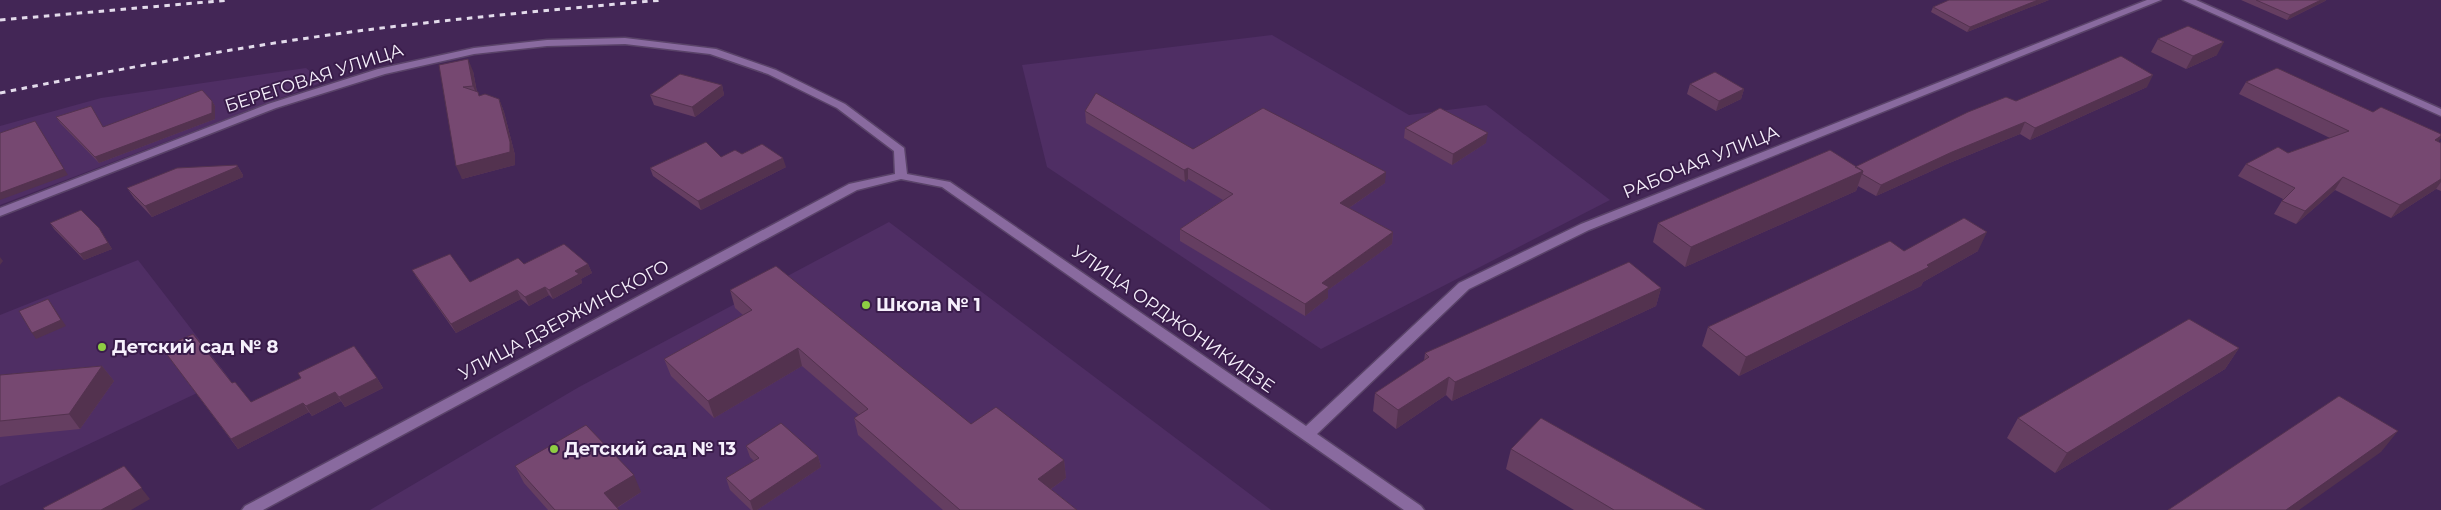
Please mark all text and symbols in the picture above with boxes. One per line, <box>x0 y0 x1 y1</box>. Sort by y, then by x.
street label: БЕРЕГОВАЯ УЛИЦА <box>222 39 407 117</box>
street label: РАБОЧАЯ УЛИЦА <box>1620 120 1783 203</box>
street label: УЛИЦА ОРДЖОНИКИДЗЕ <box>1067 240 1279 398</box>
street label: УЛИЦА ДЗЕРЖИНСКОГО <box>455 255 673 385</box>
place label: Школа № 1 <box>876 294 981 316</box>
marker: Школа № 1 <box>860 299 872 311</box>
place label: Детский сад № 8 <box>112 336 278 358</box>
marker: Детский сад № 8 <box>96 341 108 353</box>
place label: Детский сад № 13 <box>564 438 736 460</box>
marker: Детский сад № 13 <box>548 443 560 455</box>

